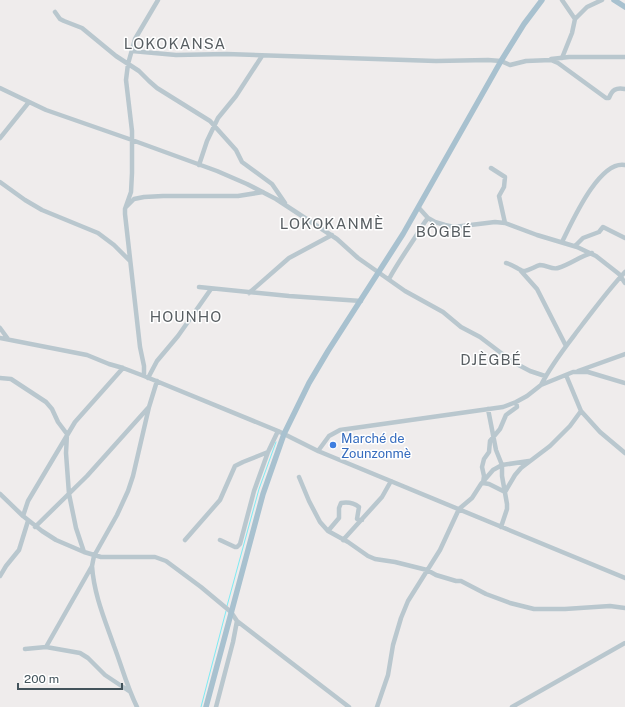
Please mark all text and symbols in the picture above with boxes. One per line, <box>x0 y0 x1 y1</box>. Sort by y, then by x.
district label: LOKOKANSA <box>124 35 226 52</box>
district label: LOKOKANMÈ <box>280 215 384 232</box>
district label: BÔGBÉ <box>416 223 472 240</box>
district label: HOUNHO <box>150 308 222 325</box>
district label: DJÈGBÉ <box>460 351 522 368</box>
place label: Marché de Zounzonmè <box>341 431 411 461</box>
marker: Marché de Zounzonmè <box>328 440 338 450</box>
scale bar <box>18 665 122 691</box>
text: 200 m <box>24 672 59 686</box>

